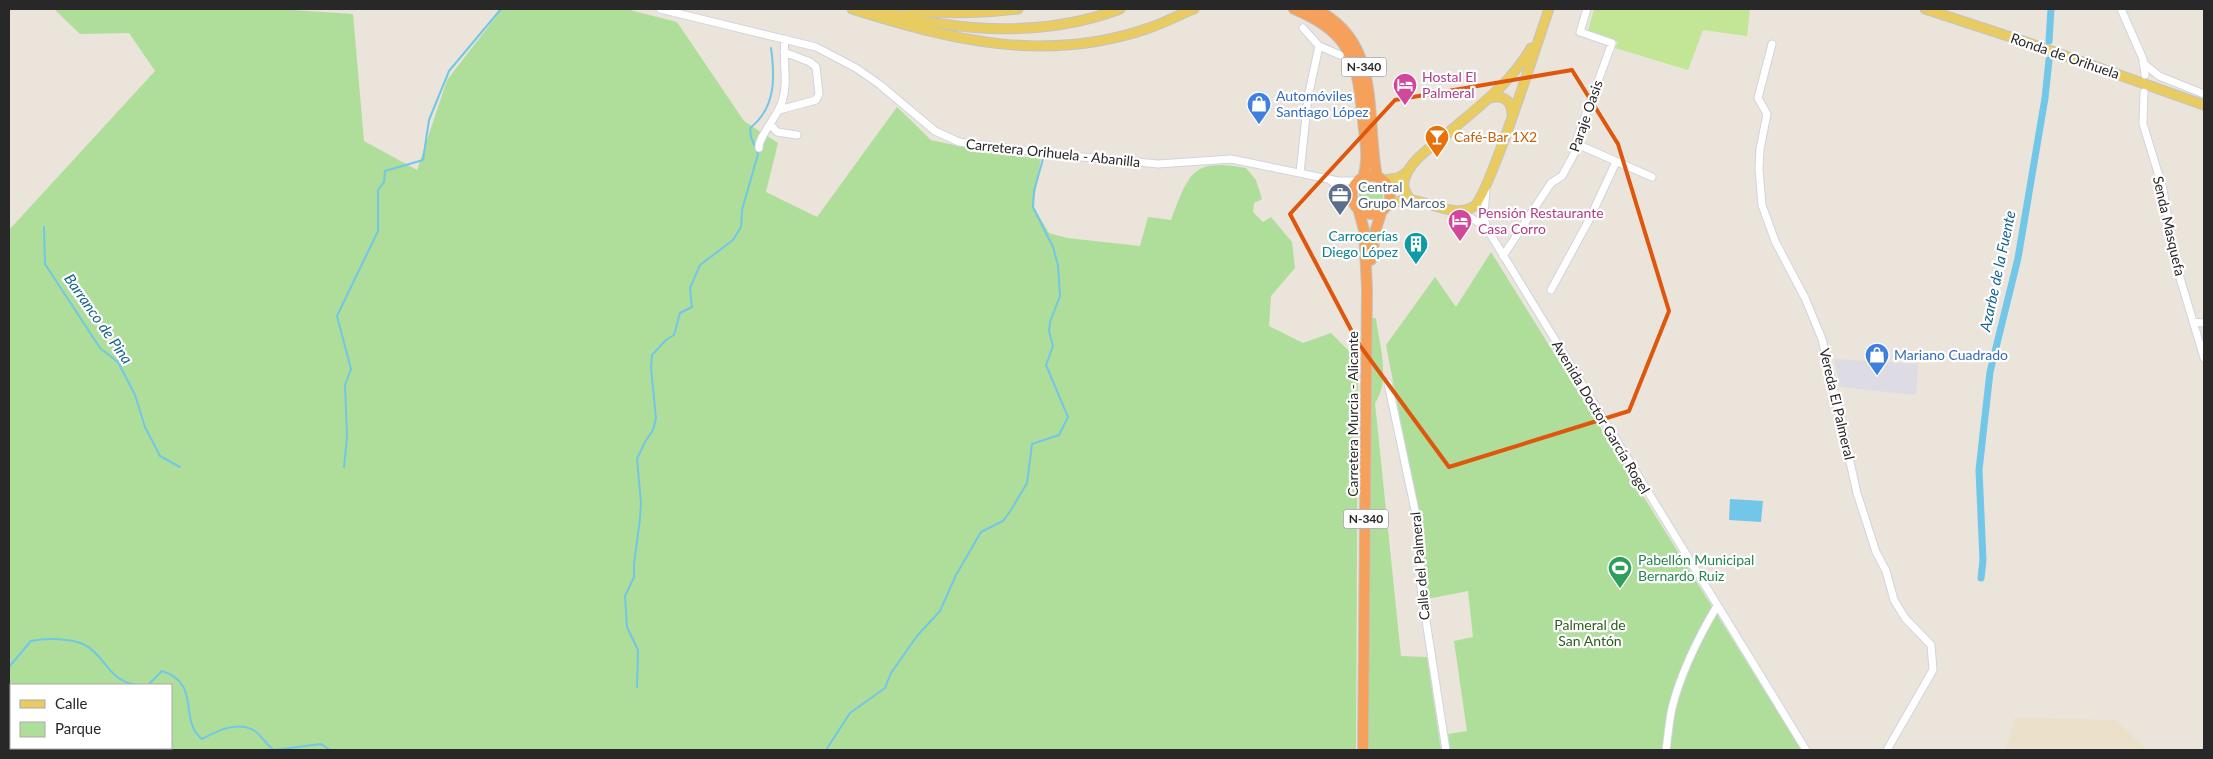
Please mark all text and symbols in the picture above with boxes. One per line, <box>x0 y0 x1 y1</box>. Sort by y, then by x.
street label: Ronda de Orihuela <box>2008 29 2122 82</box>
road number: N-340 <box>1342 58 1386 76</box>
place label: Hostal El Palmeral <box>1422 68 1477 101</box>
hotel icon: Hostal El Palmeral <box>1392 72 1418 106</box>
street label: Paraje Oasis <box>1565 78 1606 154</box>
place label: Automóviles Santiago López <box>1276 87 1369 120</box>
shop icon: Automóviles Santiago López <box>1246 91 1272 125</box>
bar icon: Café-Bar 1X2 <box>1424 124 1450 158</box>
place label: Café-Bar 1X2 <box>1454 128 1537 145</box>
street label: Carretera Orihuela - Abanilla <box>965 135 1141 170</box>
street label: Senda Masquefa <box>2150 174 2189 277</box>
place label: Central Grupo Marcos <box>1358 178 1446 211</box>
office icon: Central Grupo Marcos <box>1327 182 1353 216</box>
place label: Pensión Restaurante Casa Corro <box>1478 204 1604 237</box>
hotel icon: Pensión Restaurante Casa Corro <box>1447 208 1473 242</box>
water label: Azarbe de la Fuente <box>1975 209 2019 334</box>
place label: Carrocerías Diego López <box>1322 227 1398 260</box>
building icon: Carrocerías Diego López <box>1403 231 1429 265</box>
water label: Barranco de Pina <box>61 270 137 367</box>
street label: Carretera Murcia - Alicante <box>1344 331 1361 497</box>
street label: Avenida Doctor García Rogel <box>1549 337 1654 497</box>
shop icon: Mariano Cuadrado <box>1864 342 1890 376</box>
street label: Vereda El Palmeral <box>1816 346 1859 461</box>
place label: Mariano Cuadrado <box>1894 346 2008 363</box>
road number: N-340 <box>1344 509 1388 528</box>
street label: Calle del Palmeral <box>1406 511 1433 621</box>
place label: Pabellón Municipal Bernardo Ruiz <box>1638 551 1754 584</box>
sports icon: Pabellón Municipal Bernardo Ruiz <box>1607 555 1633 589</box>
park label: Palmeral de San Antón <box>1554 616 1626 649</box>
legend <box>10 684 172 749</box>
text: Calle <box>55 694 88 712</box>
text: Parque <box>55 719 101 737</box>

